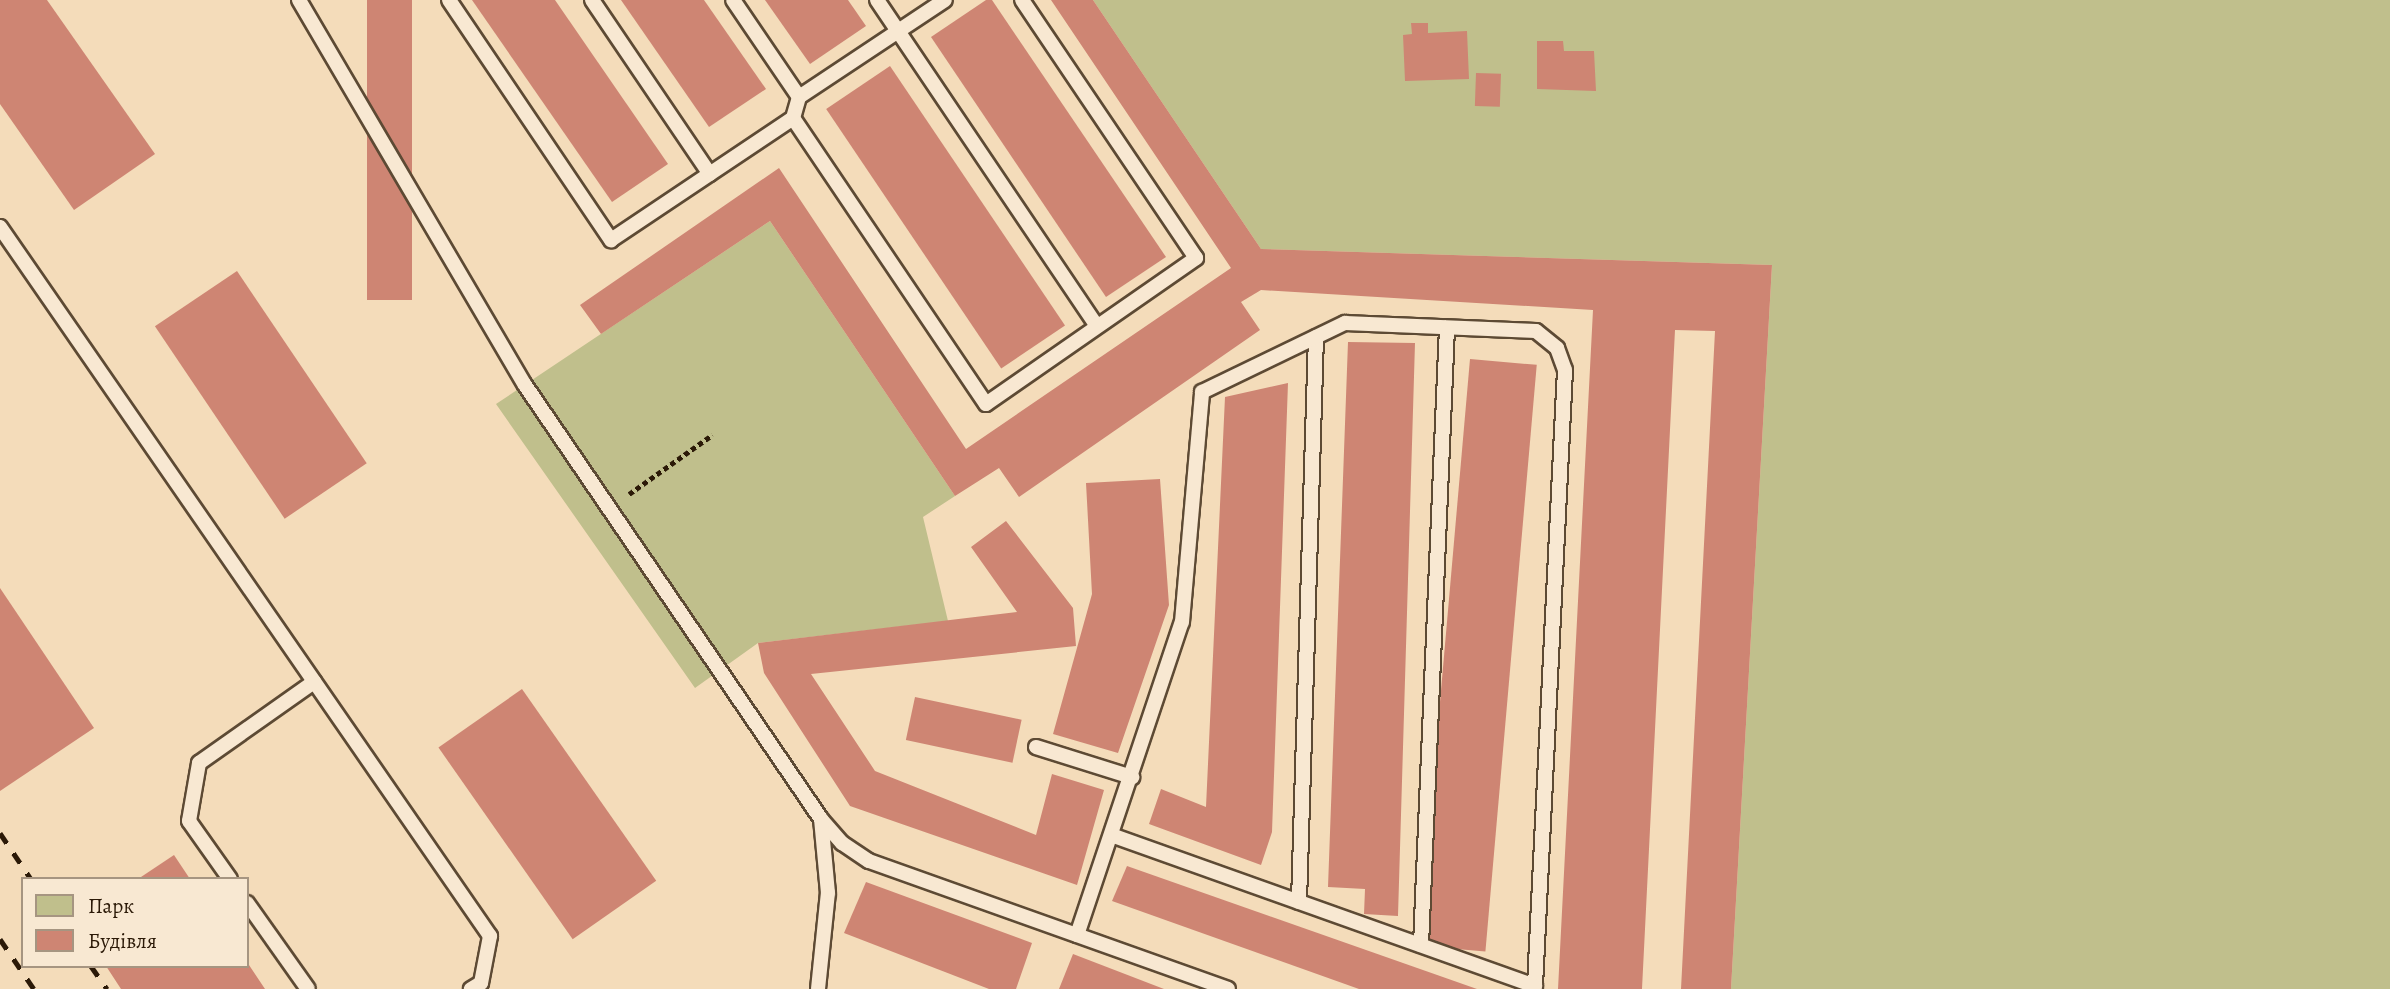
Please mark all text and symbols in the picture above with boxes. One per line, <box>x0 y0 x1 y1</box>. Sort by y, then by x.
legend <box>21 877 248 968</box>
text: Парк <box>88 892 134 920</box>
text: Будівля <box>88 927 157 955</box>

